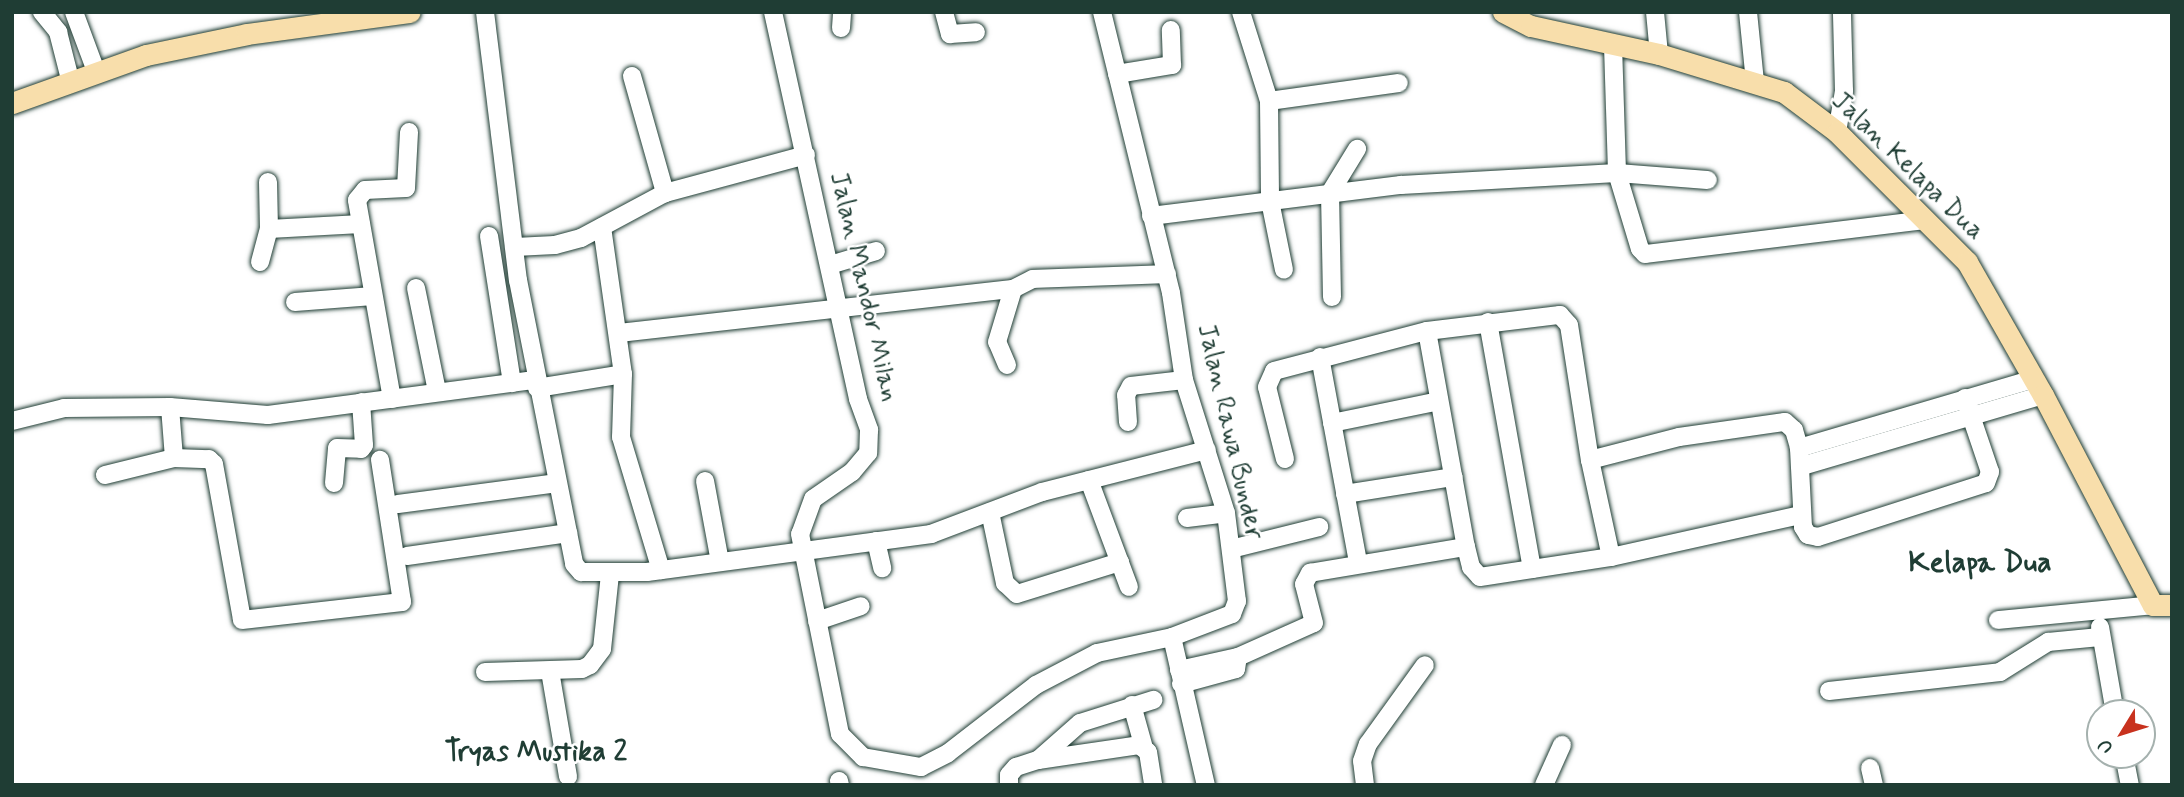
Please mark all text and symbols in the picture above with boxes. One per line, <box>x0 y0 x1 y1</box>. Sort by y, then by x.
street label: Jalan Kelapa Dua <box>1825 87 1989 247</box>
street label: Jalan Mandor Milan <box>821 169 905 405</box>
street label: Jalan Rawa Bunder <box>1189 322 1269 542</box>
district label: Kelapa Dua <box>1908 545 2052 581</box>
north arrow <box>2086 699 2156 769</box>
text: U <box>2092 733 2119 759</box>
district label: Tryas Mustika 2 <box>444 736 628 770</box>

